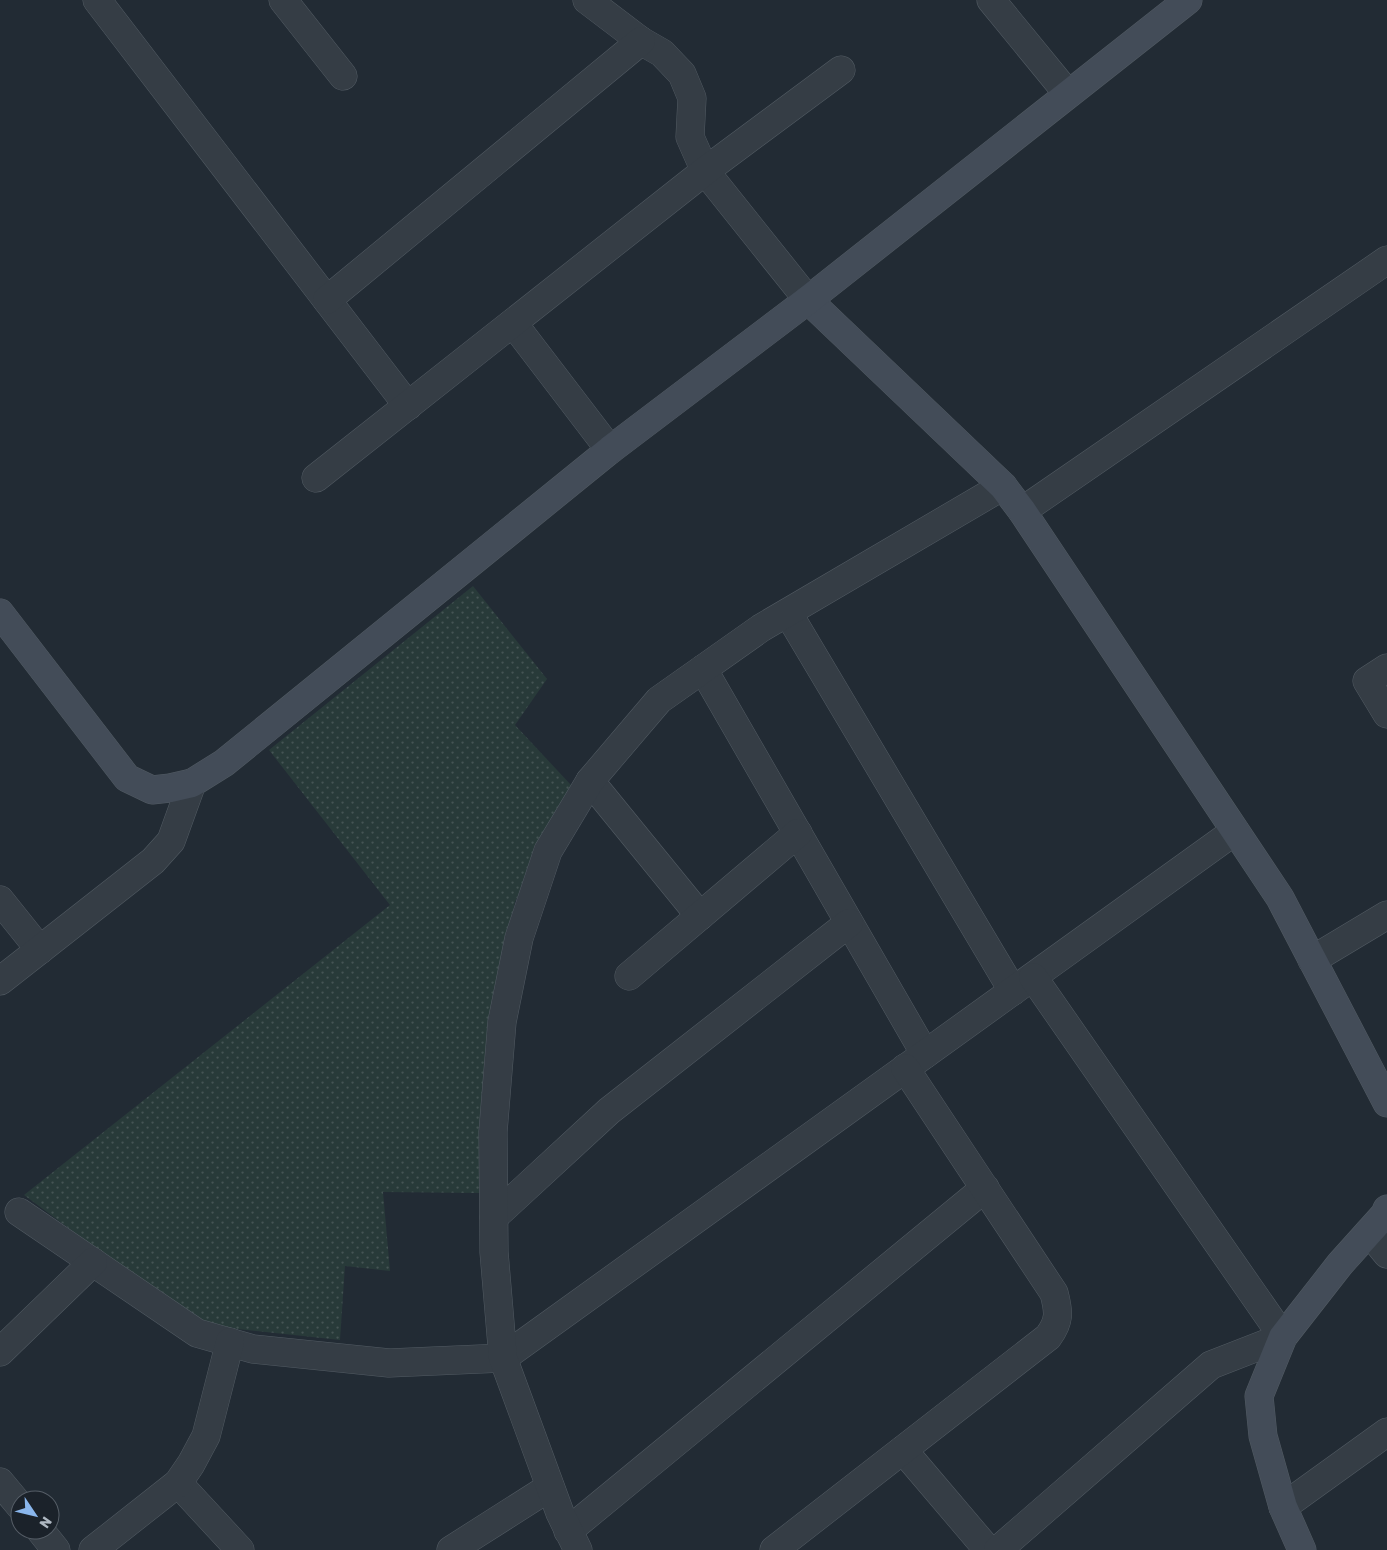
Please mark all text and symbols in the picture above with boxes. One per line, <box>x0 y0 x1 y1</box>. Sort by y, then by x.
north arrow <box>10 1490 60 1540</box>
text: N <box>35 1513 55 1531</box>

